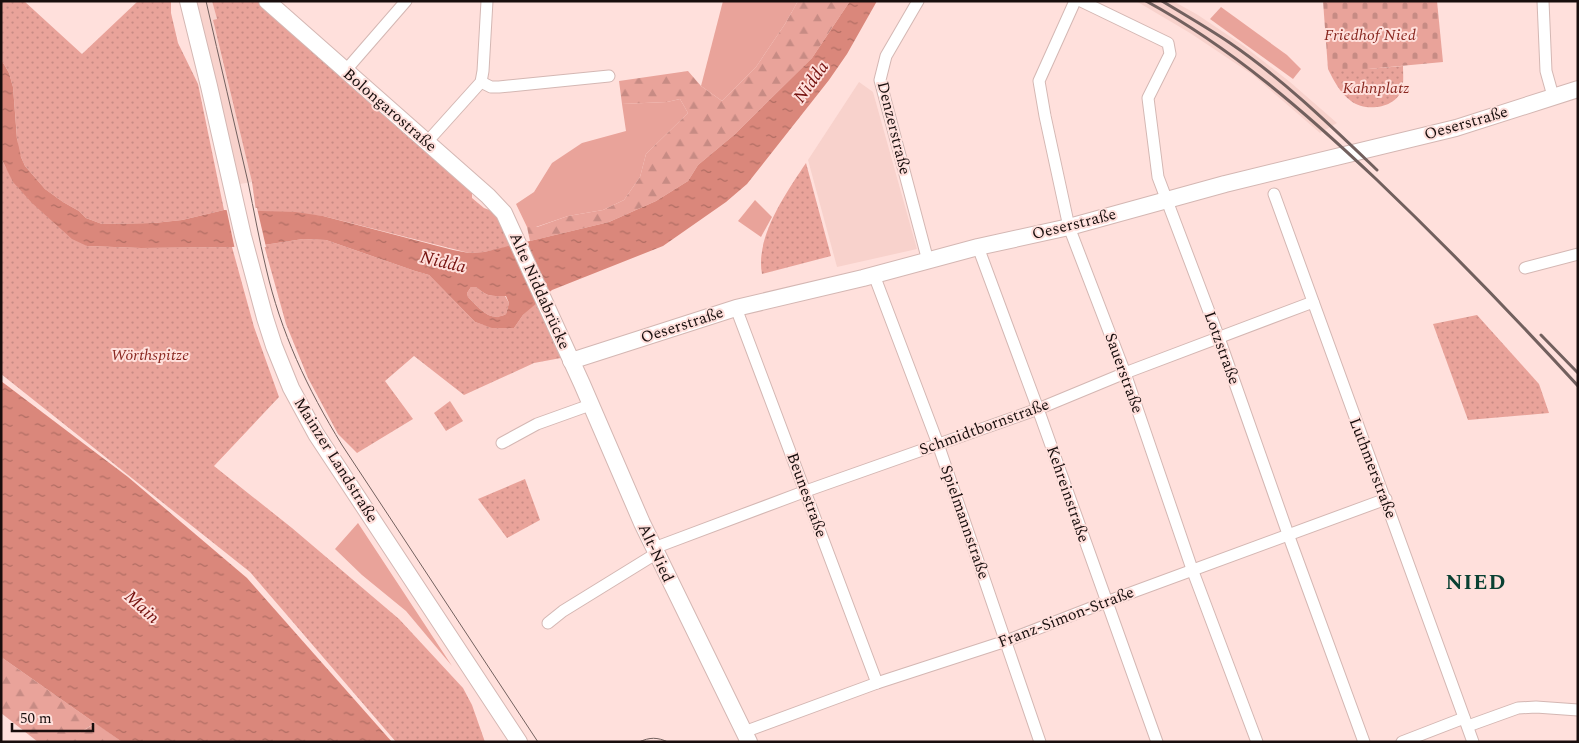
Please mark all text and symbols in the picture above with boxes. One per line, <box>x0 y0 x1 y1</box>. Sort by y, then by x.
park label: Friedhof Nied <box>1324 23 1416 47</box>
water label: Nidda <box>786 55 836 109</box>
street label: Bolongarostraße <box>338 62 442 158</box>
park label: Kahnplatz <box>1343 76 1409 100</box>
street label: Denzerstraße <box>871 79 917 177</box>
street label: Oeserstraße <box>1421 100 1511 146</box>
street label: Oeserstraße <box>1029 202 1119 246</box>
street label: Alte Niddabrücke <box>503 229 577 353</box>
water label: Nidda <box>417 244 469 280</box>
street label: Oeserstraße <box>637 300 727 350</box>
street label: Lotzstraße <box>1198 308 1246 388</box>
street label: Sauerstraße <box>1098 329 1150 417</box>
park label: Wörthspitze <box>111 343 189 367</box>
street label: Schmidtbornstraße <box>916 392 1052 462</box>
street label: Mainzer Landstraße <box>288 393 384 527</box>
street label: Luthmerstraße <box>1343 414 1403 522</box>
street label: Kehreinstraße <box>1040 442 1096 546</box>
street label: Beunestraße <box>781 449 833 541</box>
street label: Spielmannstraße <box>934 462 996 582</box>
street label: Alt-Nied <box>632 520 680 586</box>
district label: NIED <box>1446 567 1506 599</box>
street label: Franz-Simon-Straße <box>994 580 1138 654</box>
water label: Main <box>118 584 166 631</box>
scale bar <box>12 700 94 732</box>
text: 50 m <box>20 707 52 730</box>

